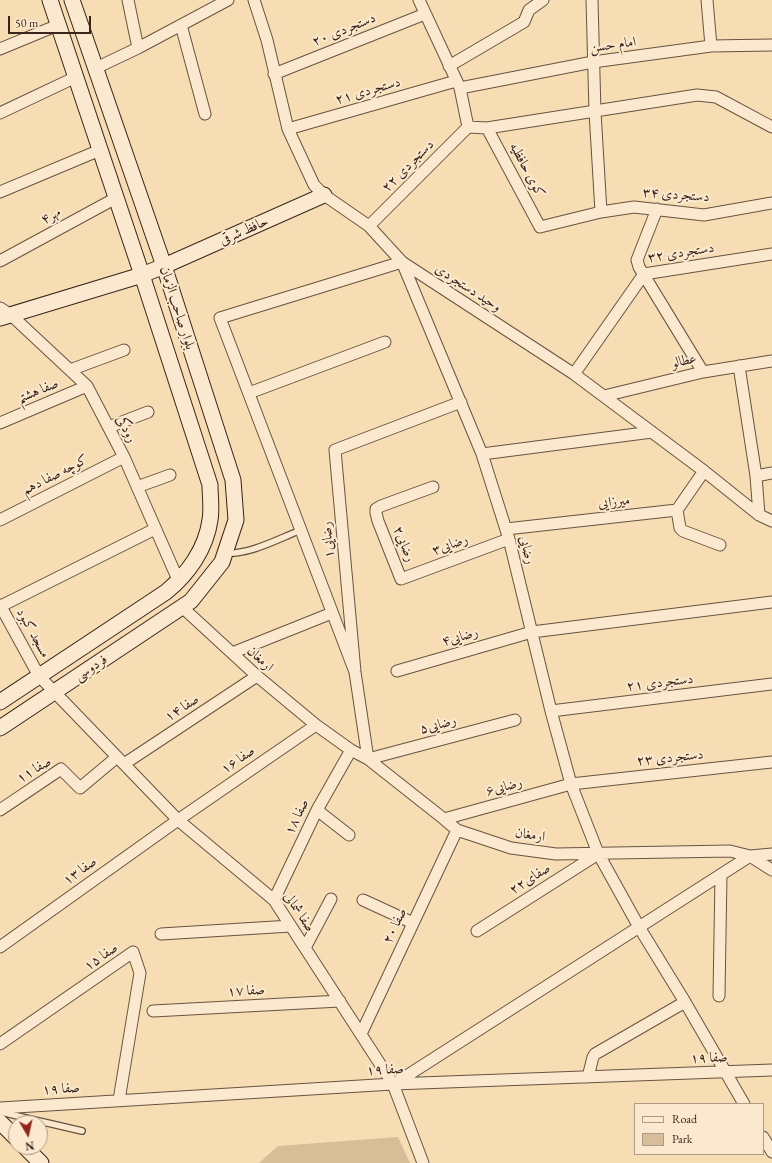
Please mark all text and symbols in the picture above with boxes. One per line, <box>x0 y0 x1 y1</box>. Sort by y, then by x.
scale bar <box>10 8 93 34</box>
street label: دستجردی ۲۰ <box>310 10 378 50</box>
text: 50 m <box>15 15 38 31</box>
street label: امام حسن <box>589 33 637 57</box>
street label: دستجردی ۲۱ <box>333 74 403 108</box>
street label: دستجردی ۲۲ <box>378 136 438 196</box>
street label: کوی حافظیه <box>506 140 548 200</box>
street label: دستجردی ۳۴ <box>642 184 710 206</box>
street label: مهر۴ <box>38 204 64 228</box>
street label: حافظ شرقی <box>217 213 271 249</box>
street label: دستجردی ۳۲ <box>647 239 715 267</box>
street label: وحید دستجردی <box>432 260 504 316</box>
street label: بلوار صاحب الزمان <box>156 264 198 352</box>
street label: عطالو <box>670 350 698 372</box>
street label: صفا هشتم <box>15 375 61 407</box>
street label: رودکی <box>112 412 140 446</box>
street label: کوچه صفا دهم <box>19 451 91 499</box>
street label: میرزایی <box>597 492 631 512</box>
street label: رضایی۱ <box>318 521 338 559</box>
street label: رضایی۲ <box>389 524 419 564</box>
street label: رضایی۳ <box>430 531 470 559</box>
street label: رضایی <box>515 534 539 566</box>
street label: مسجد کبود <box>13 605 53 661</box>
street label: رضایی۴ <box>440 624 480 650</box>
street label: ارمغان <box>243 643 277 675</box>
street label: فردوسی <box>71 651 111 685</box>
street label: دستجردی ۲۱ <box>626 671 694 695</box>
street label: صفا ۱۴ <box>162 691 202 725</box>
street label: رضایی۵ <box>418 712 458 738</box>
street label: صفا ۱۶ <box>218 742 258 778</box>
street label: دستجردی ۲۳ <box>636 746 704 770</box>
street label: صفا ۱۱ <box>14 753 54 787</box>
street label: رضایی۶ <box>484 774 524 800</box>
street label: صفا ۱۸ <box>281 796 313 838</box>
street label: ارمغان <box>514 825 546 845</box>
street label: صفا ۱۳ <box>60 853 100 889</box>
street label: صفای۲۲ <box>506 860 554 898</box>
street label: صفا شمالی <box>280 889 318 935</box>
street label: صفا ۲۰ <box>379 905 411 947</box>
street label: صفا ۱۵ <box>81 939 121 975</box>
street label: صفا ۱۷ <box>227 982 265 1000</box>
street label: صفا ۱۹ <box>690 1049 728 1067</box>
street label: صفا ۱۹ <box>366 1061 404 1079</box>
street label: صفا ۱۹ <box>42 1079 80 1099</box>
legend <box>634 1103 764 1155</box>
text: Road <box>672 1111 697 1127</box>
north arrow <box>8 1115 48 1155</box>
text: Park <box>672 1131 692 1147</box>
text: N <box>24 1138 35 1153</box>

